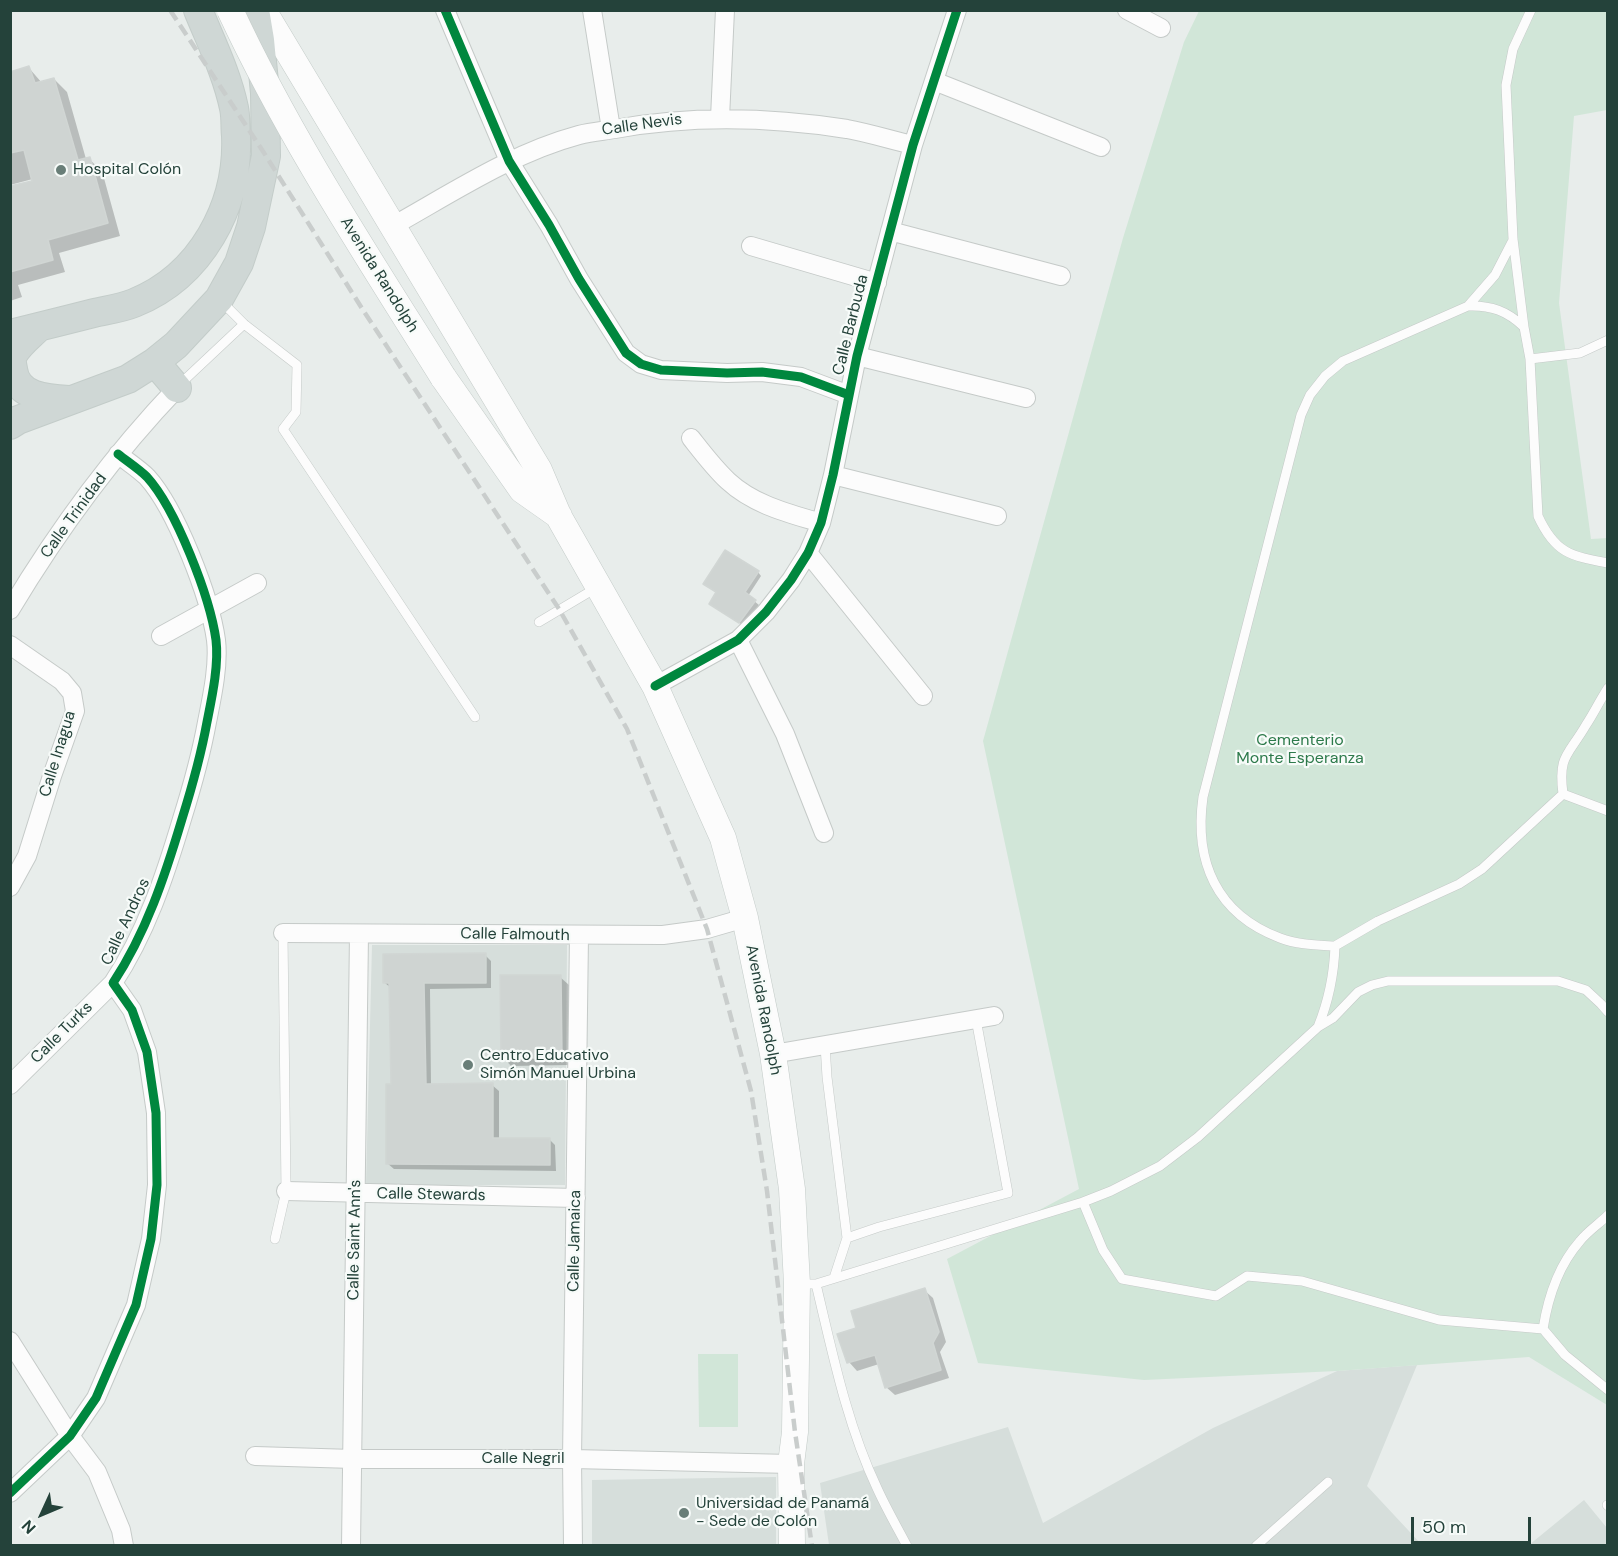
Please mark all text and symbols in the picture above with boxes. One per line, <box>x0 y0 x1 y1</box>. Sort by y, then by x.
street label: Calle Nevis <box>601 110 683 140</box>
place label: Hospital Colón <box>73 160 181 180</box>
marker: Hospital Colón <box>54 163 68 177</box>
street label: Avenida Randolph <box>336 214 422 336</box>
street label: Calle Barbuda <box>829 273 873 377</box>
street label: Calle Trinidad <box>37 470 111 562</box>
street label: Calle Inagua <box>36 709 80 799</box>
park label: Cementerio Monte Esperanza <box>1236 731 1364 769</box>
street label: Calle Andros <box>98 876 154 968</box>
street label: Calle Falmouth <box>460 924 570 946</box>
street label: Avenida Randolph <box>741 943 785 1077</box>
street label: Calle Turks <box>27 998 97 1068</box>
place label: Centro Educativo Simón Manuel Urbina <box>480 1046 636 1084</box>
marker: Centro Educativo Simón Manuel Urbina <box>461 1058 475 1072</box>
street label: Calle Saint Ann's <box>344 1179 366 1301</box>
street label: Calle Stewards <box>376 1184 486 1206</box>
street label: Calle Jamaica <box>565 1190 585 1292</box>
street label: Calle Negril <box>481 1449 565 1469</box>
north arrow <box>12 1484 72 1544</box>
place label: Universidad de Panamá - Sede de Colón <box>696 1494 869 1532</box>
scale bar <box>1414 1505 1534 1543</box>
marker: Universidad de Panamá - Sede de Colón <box>677 1506 691 1520</box>
text: N <box>17 1515 40 1538</box>
text: 50 m <box>1422 1515 1466 1539</box>

